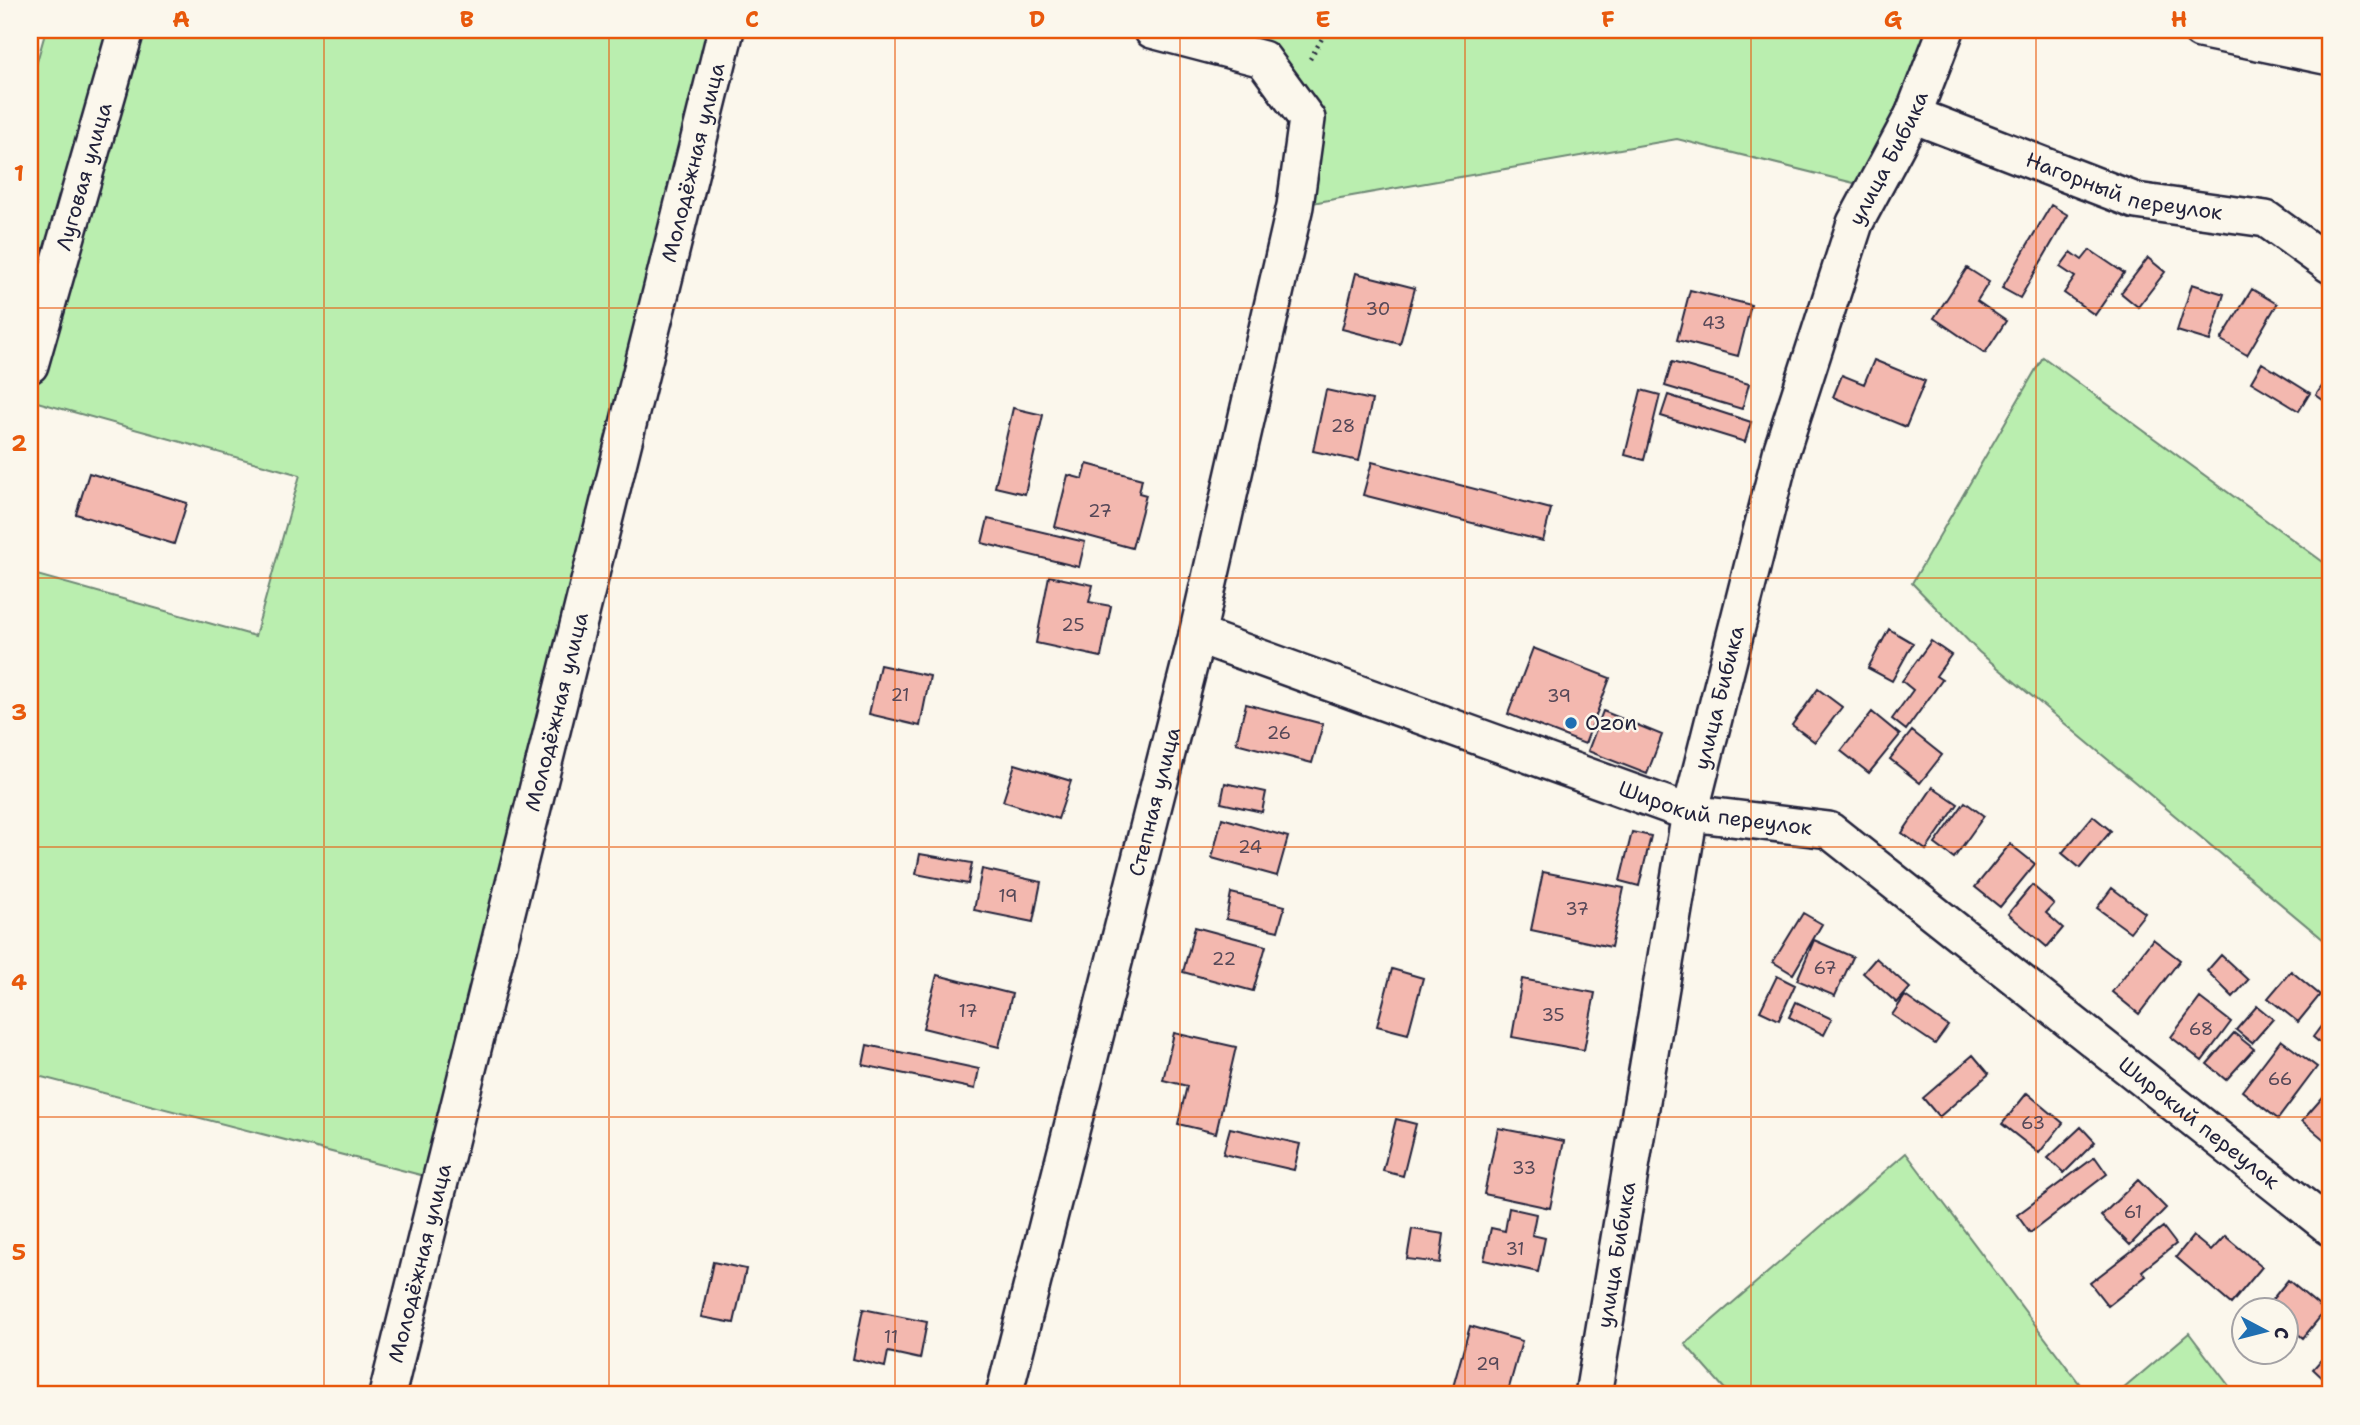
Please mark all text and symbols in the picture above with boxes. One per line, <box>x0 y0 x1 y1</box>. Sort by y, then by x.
text: A <box>172 4 190 34</box>
text: B <box>460 4 474 34</box>
text: C <box>745 4 759 34</box>
text: D <box>1029 4 1045 34</box>
text: E <box>1315 4 1331 34</box>
text: F <box>1601 4 1615 34</box>
text: G <box>1884 4 1903 34</box>
text: H <box>2171 4 2187 34</box>
street label: Молодёжная улица <box>655 60 731 265</box>
street label: улица Бибика <box>1842 87 1935 230</box>
street label: Луговая улица <box>49 99 119 254</box>
street label: Нагорный переулок <box>2022 146 2224 227</box>
text: 1 <box>14 158 24 188</box>
house number: 30 <box>1366 297 1390 321</box>
house number: 43 <box>1702 311 1726 335</box>
house number: 28 <box>1331 414 1355 438</box>
text: 2 <box>11 428 27 458</box>
house number: 27 <box>1088 499 1112 523</box>
street label: Молодёжная улица <box>518 609 595 814</box>
house number: 25 <box>1061 613 1085 637</box>
street label: улица Бибика <box>1687 623 1751 773</box>
house number: 21 <box>890 683 910 707</box>
house number: 39 <box>1547 684 1571 708</box>
text: 3 <box>11 697 27 727</box>
place label: Ozon <box>1585 709 1637 737</box>
marker: Ozon <box>1563 715 1579 731</box>
house number: 26 <box>1267 721 1291 745</box>
street label: Степная улица <box>1122 724 1187 880</box>
street label: Широкий переулок <box>1615 774 1814 842</box>
house number: 24 <box>1238 835 1262 859</box>
house number: 19 <box>998 884 1018 908</box>
house number: 37 <box>1565 897 1589 921</box>
house number: 22 <box>1212 947 1236 971</box>
house number: 67 <box>1813 956 1837 980</box>
text: 4 <box>11 967 27 997</box>
house number: 17 <box>958 999 978 1023</box>
house number: 35 <box>1541 1003 1565 1027</box>
house number: 68 <box>2189 1017 2213 1041</box>
street label: Широкий переулок <box>2112 1051 2285 1195</box>
house number: 66 <box>2268 1067 2292 1091</box>
house number: 63 <box>2021 1111 2045 1135</box>
house number: 33 <box>1512 1156 1536 1180</box>
street label: Молодёжная улица <box>382 1160 458 1366</box>
street label: улица Бибика <box>1590 1180 1642 1330</box>
house number: 61 <box>2124 1200 2142 1224</box>
text: 5 <box>12 1237 26 1267</box>
house number: 31 <box>1505 1237 1525 1261</box>
north arrow <box>2230 1296 2300 1366</box>
house number: 11 <box>884 1325 898 1349</box>
text: С <box>2268 1326 2294 1340</box>
house number: 29 <box>1476 1352 1500 1376</box>

